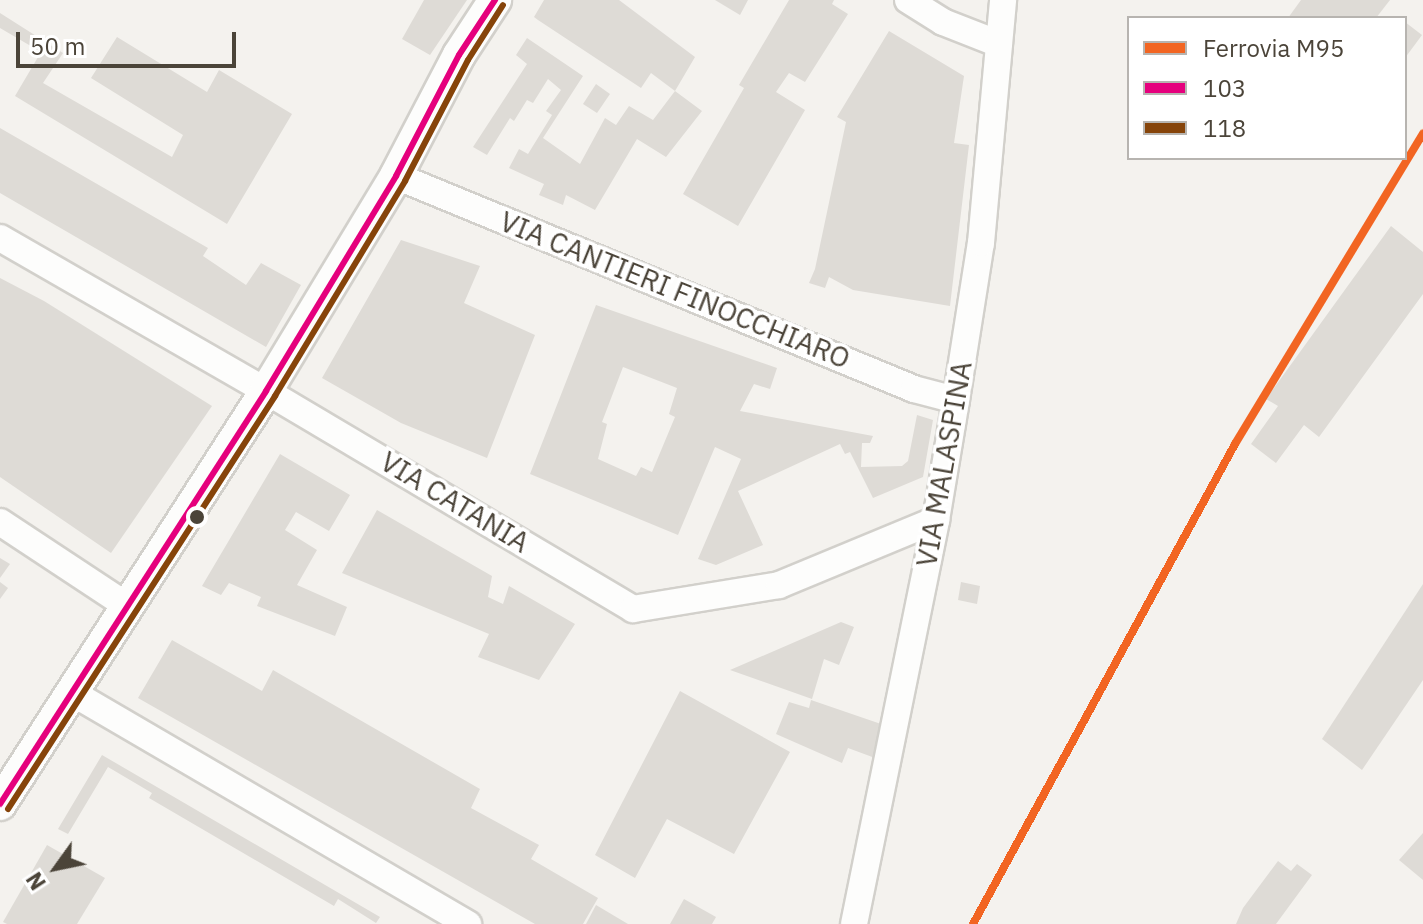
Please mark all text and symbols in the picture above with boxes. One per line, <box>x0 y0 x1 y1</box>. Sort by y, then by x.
scale bar <box>20 16 240 66</box>
legend <box>1127 16 1407 160</box>
text: 50 m <box>30 30 85 62</box>
text: Ferrovia M95 <box>1203 32 1344 64</box>
text: 103 <box>1203 72 1246 104</box>
text: 118 <box>1203 112 1246 144</box>
street label: VIA CANTIERI FINOCCHIARO <box>495 204 855 376</box>
street label: VIA MALASPINA <box>909 359 979 569</box>
street label: VIA CATANIA <box>375 444 535 560</box>
unlabelled marker <box>189 509 205 525</box>
north arrow <box>16 828 96 908</box>
text: N <box>19 867 52 896</box>

